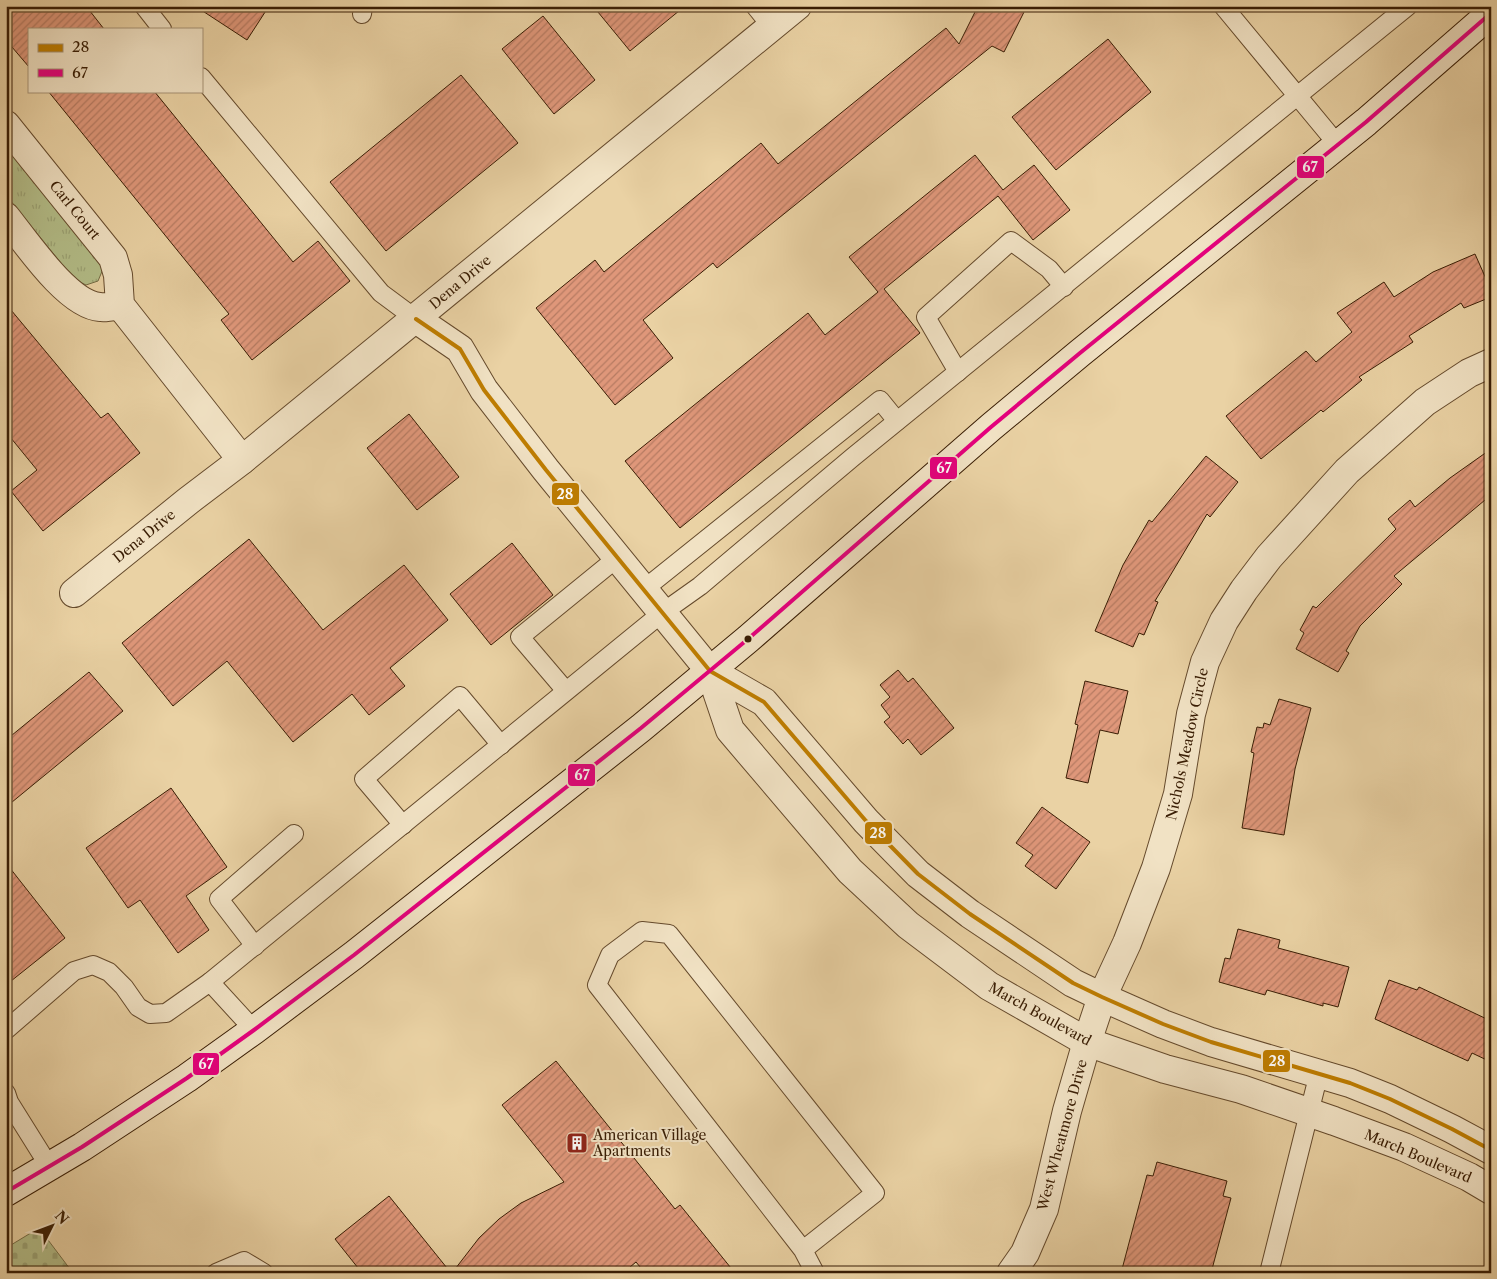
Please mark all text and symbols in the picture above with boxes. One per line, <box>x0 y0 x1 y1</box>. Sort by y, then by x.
legend <box>28 28 202 92</box>
text: 28 <box>72 37 90 56</box>
text: 67 <box>72 63 89 82</box>
line badge: 67 <box>1296 155 1325 179</box>
text: 67 <box>1302 158 1318 176</box>
street label: Carl Court <box>46 177 104 243</box>
street label: Dena Drive <box>425 251 495 313</box>
line badge: 67 <box>929 456 958 480</box>
text: 67 <box>936 459 952 477</box>
line badge: 28 <box>551 482 580 506</box>
text: 28 <box>557 485 573 503</box>
street label: Dena Drive <box>109 505 179 567</box>
unlabelled marker <box>743 634 753 644</box>
street label: Nichols Meadow Circle <box>1162 666 1212 822</box>
line badge: 67 <box>567 763 596 787</box>
text: 67 <box>574 766 590 784</box>
line badge: 28 <box>864 821 893 845</box>
text: 28 <box>870 824 886 842</box>
street label: March Boulevard <box>986 978 1095 1050</box>
line badge: 28 <box>1262 1049 1291 1073</box>
line badge: 67 <box>192 1052 220 1076</box>
text: 28 <box>1269 1052 1285 1070</box>
text: 67 <box>198 1055 214 1073</box>
street label: West Wheatmore Drive <box>1033 1057 1091 1214</box>
street label: March Boulevard <box>1362 1125 1475 1187</box>
place label: American Village Apartments <box>592 1126 706 1160</box>
building icon: American Village Apartments <box>565 1131 589 1155</box>
north arrow <box>28 1202 78 1252</box>
text: N <box>51 1207 72 1228</box>

